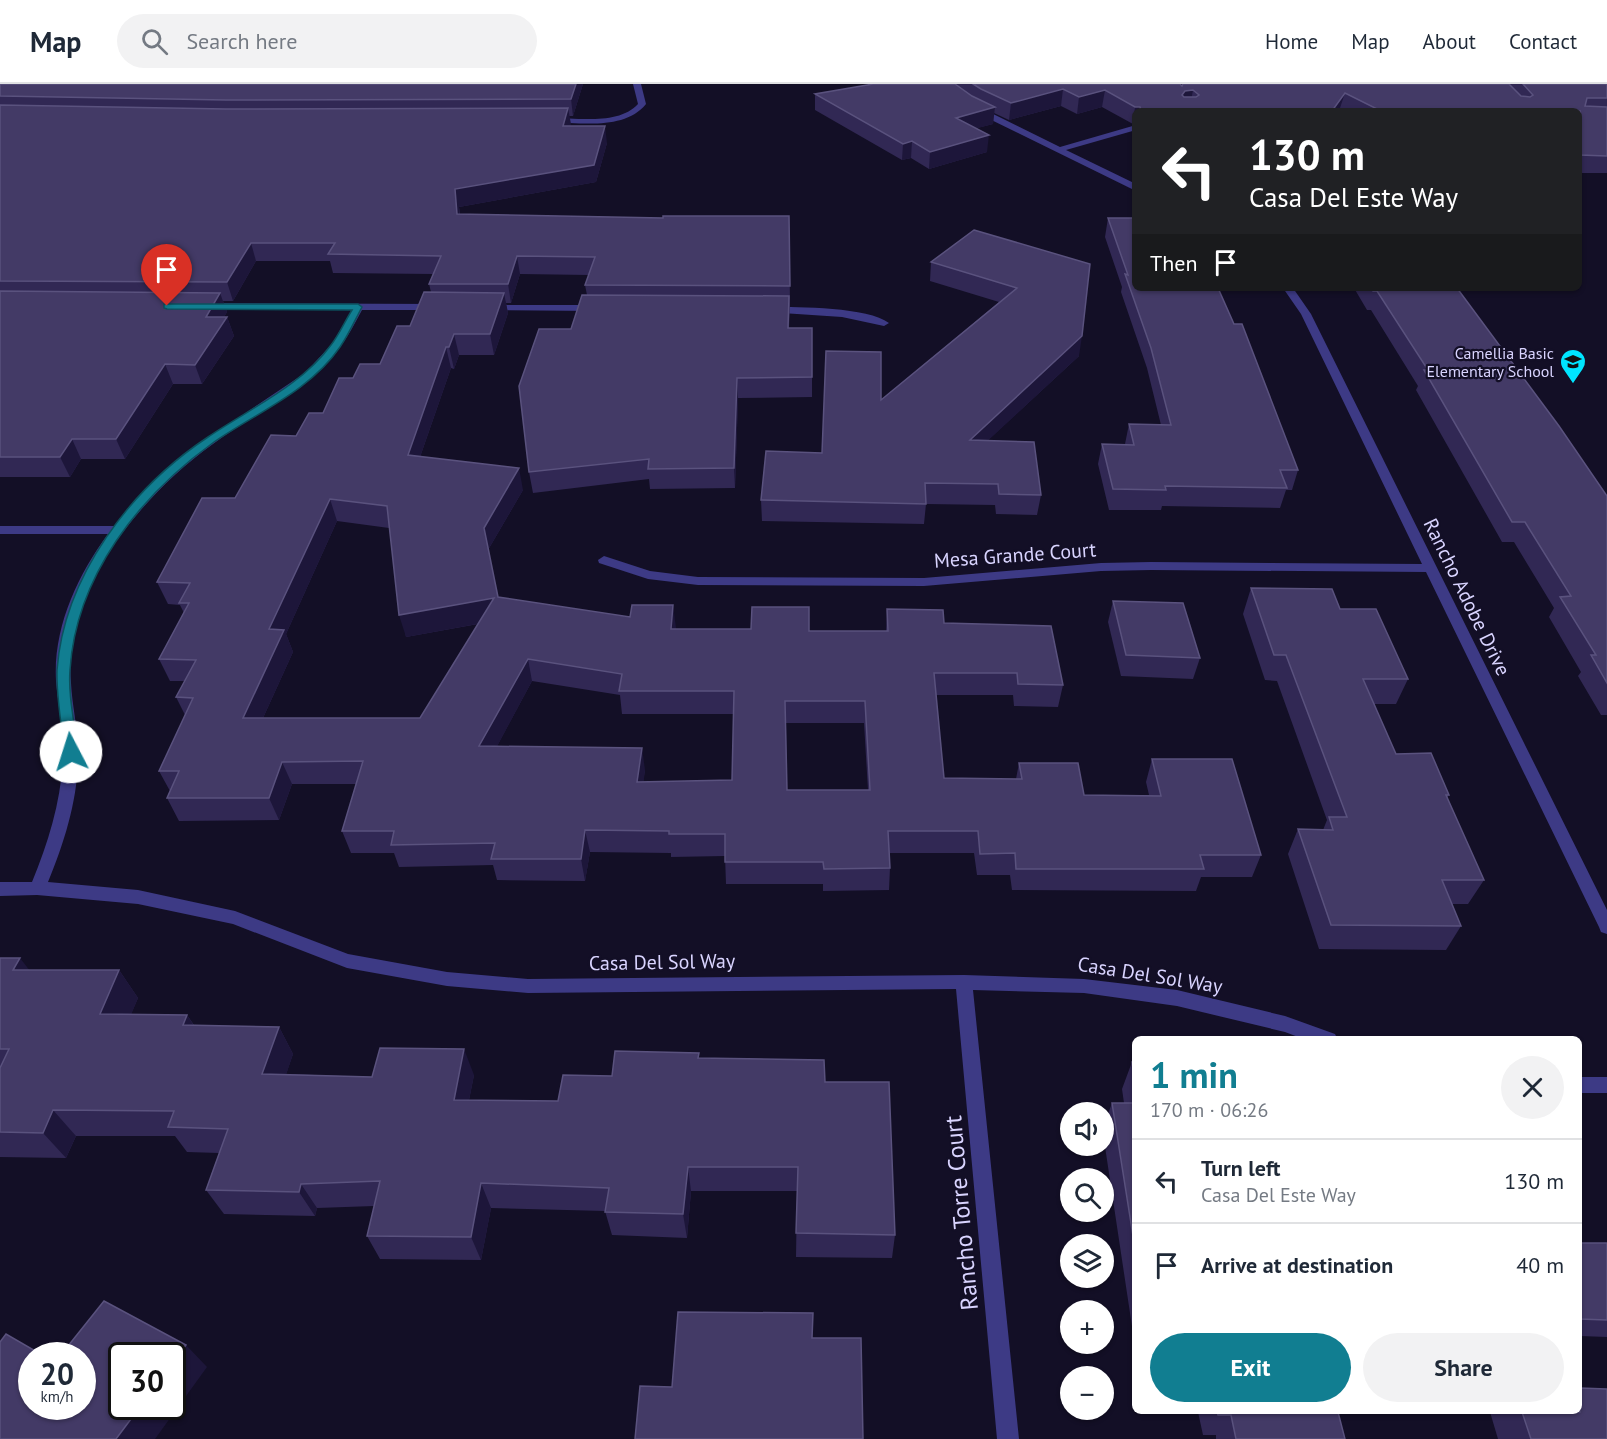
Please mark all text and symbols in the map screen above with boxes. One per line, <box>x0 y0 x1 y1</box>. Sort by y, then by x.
search box <box>117 14 537 68</box>
text: Map <box>30 23 81 60</box>
icon: search <box>138 25 171 58</box>
text: Search here <box>186 27 297 55</box>
text: Home <box>1265 28 1318 55</box>
text: Map <box>1351 28 1390 55</box>
text: About <box>1423 28 1476 55</box>
text: Contact <box>1509 28 1577 55</box>
text: 130 m <box>1249 127 1365 182</box>
icon: left <box>1150 132 1228 210</box>
text: Casa Del Este Way <box>1249 180 1458 214</box>
pin <box>141 244 192 306</box>
icon: arrive <box>1209 246 1242 279</box>
text: Then <box>1150 249 1197 277</box>
icon: arrive <box>150 253 183 286</box>
place label: Camellia Basic Elementary School <box>1427 343 1554 381</box>
school or university icon: Camellia Basic Elementary School <box>1558 347 1588 385</box>
street label: Rancho Adobe Drive <box>1418 514 1516 680</box>
street label: Mesa Grande Court <box>933 536 1097 574</box>
position arrow <box>39 720 103 784</box>
street label: Casa Del Sol Way <box>589 948 736 976</box>
street label: Casa Del Sol Way <box>1076 951 1225 999</box>
text: 1 min <box>1150 1051 1238 1098</box>
button: close <box>1501 1056 1564 1119</box>
text: 170 m · 06:26 <box>1150 1097 1268 1123</box>
map controls <box>1060 1102 1114 1420</box>
button: sound <box>1060 1102 1114 1156</box>
street label: Rancho Torre Court <box>937 1114 985 1312</box>
text: Turn left <box>1201 1154 1281 1182</box>
icon: left <box>1150 1165 1183 1198</box>
text: 130 m <box>1504 1167 1564 1195</box>
button: search <box>1060 1168 1114 1222</box>
text: Casa Del Este Way <box>1201 1182 1356 1208</box>
button: layers <box>1060 1234 1114 1288</box>
icon: arrive <box>1150 1249 1183 1282</box>
text: Arrive at destination <box>1201 1251 1393 1279</box>
text: 40 m <box>1516 1251 1564 1279</box>
button: + <box>1060 1300 1114 1354</box>
button: Exit <box>1150 1333 1351 1402</box>
button: Share <box>1363 1333 1564 1402</box>
speed limit sign: 30 <box>108 1342 186 1420</box>
text: 20 <box>40 1354 74 1393</box>
button: − <box>1060 1366 1114 1420</box>
text: km/h <box>41 1387 73 1406</box>

